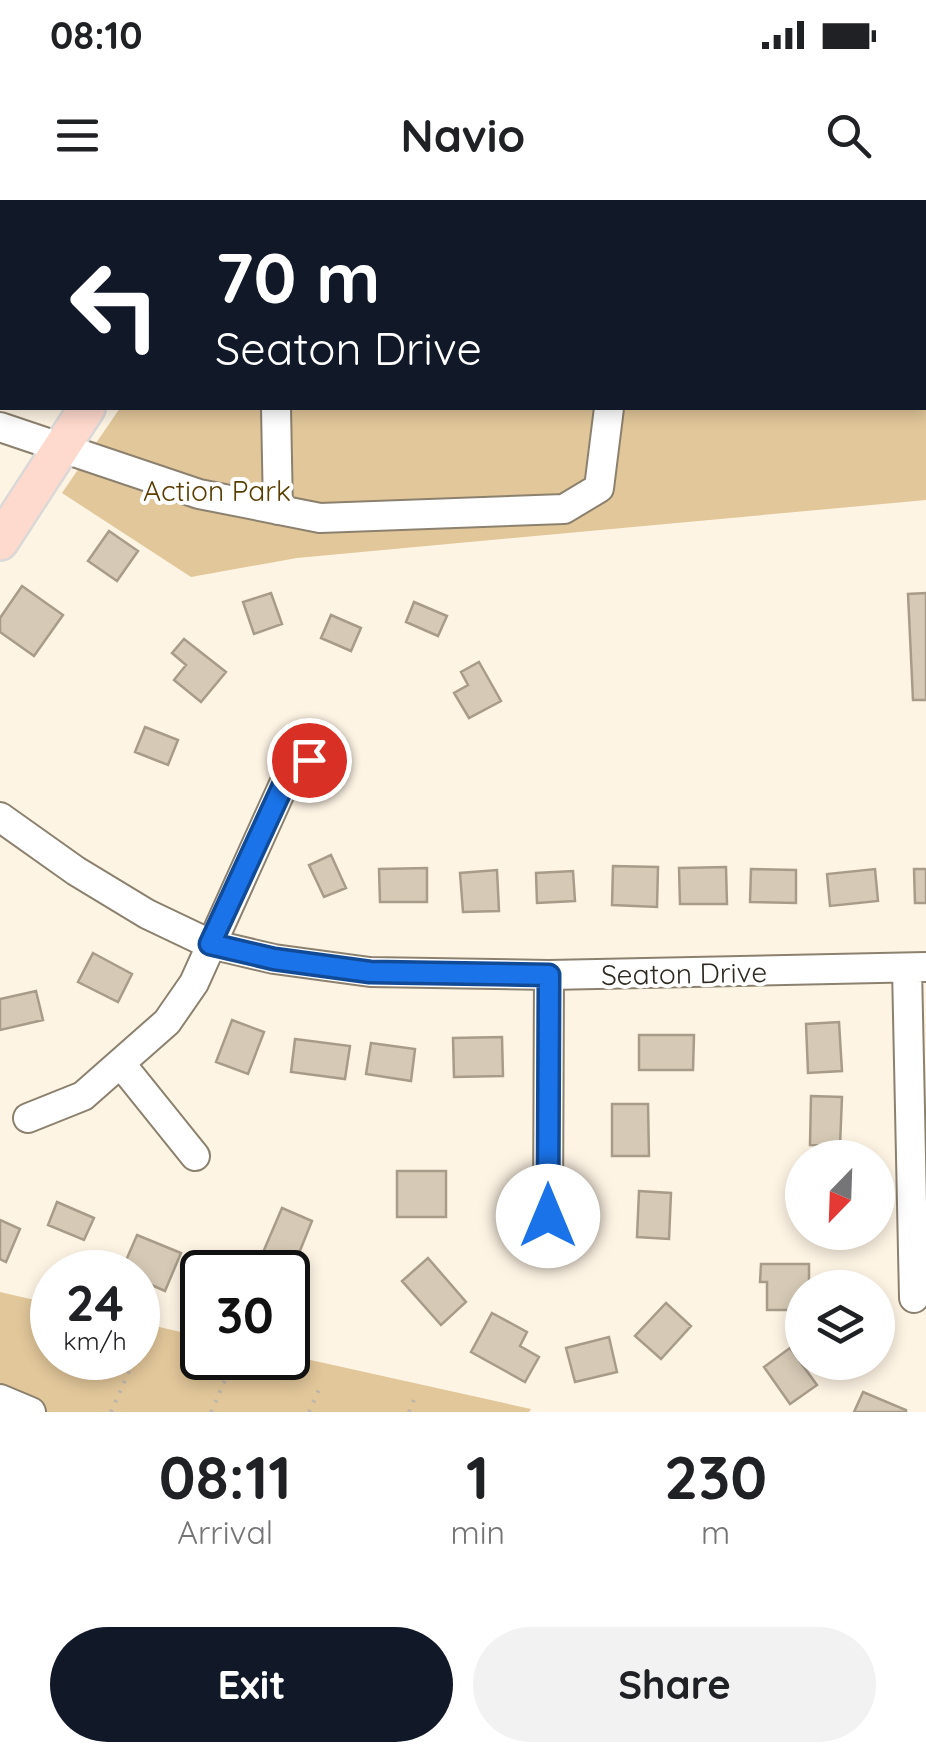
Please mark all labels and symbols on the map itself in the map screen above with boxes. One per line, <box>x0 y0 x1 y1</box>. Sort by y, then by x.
park label: Action Park <box>143 473 291 508</box>
pin <box>267 718 352 803</box>
street label: Seaton Drive <box>601 954 767 992</box>
north arrow <box>785 1140 895 1250</box>
position arrow <box>496 1164 600 1268</box>
speed limit sign: 30 <box>180 1250 310 1380</box>

